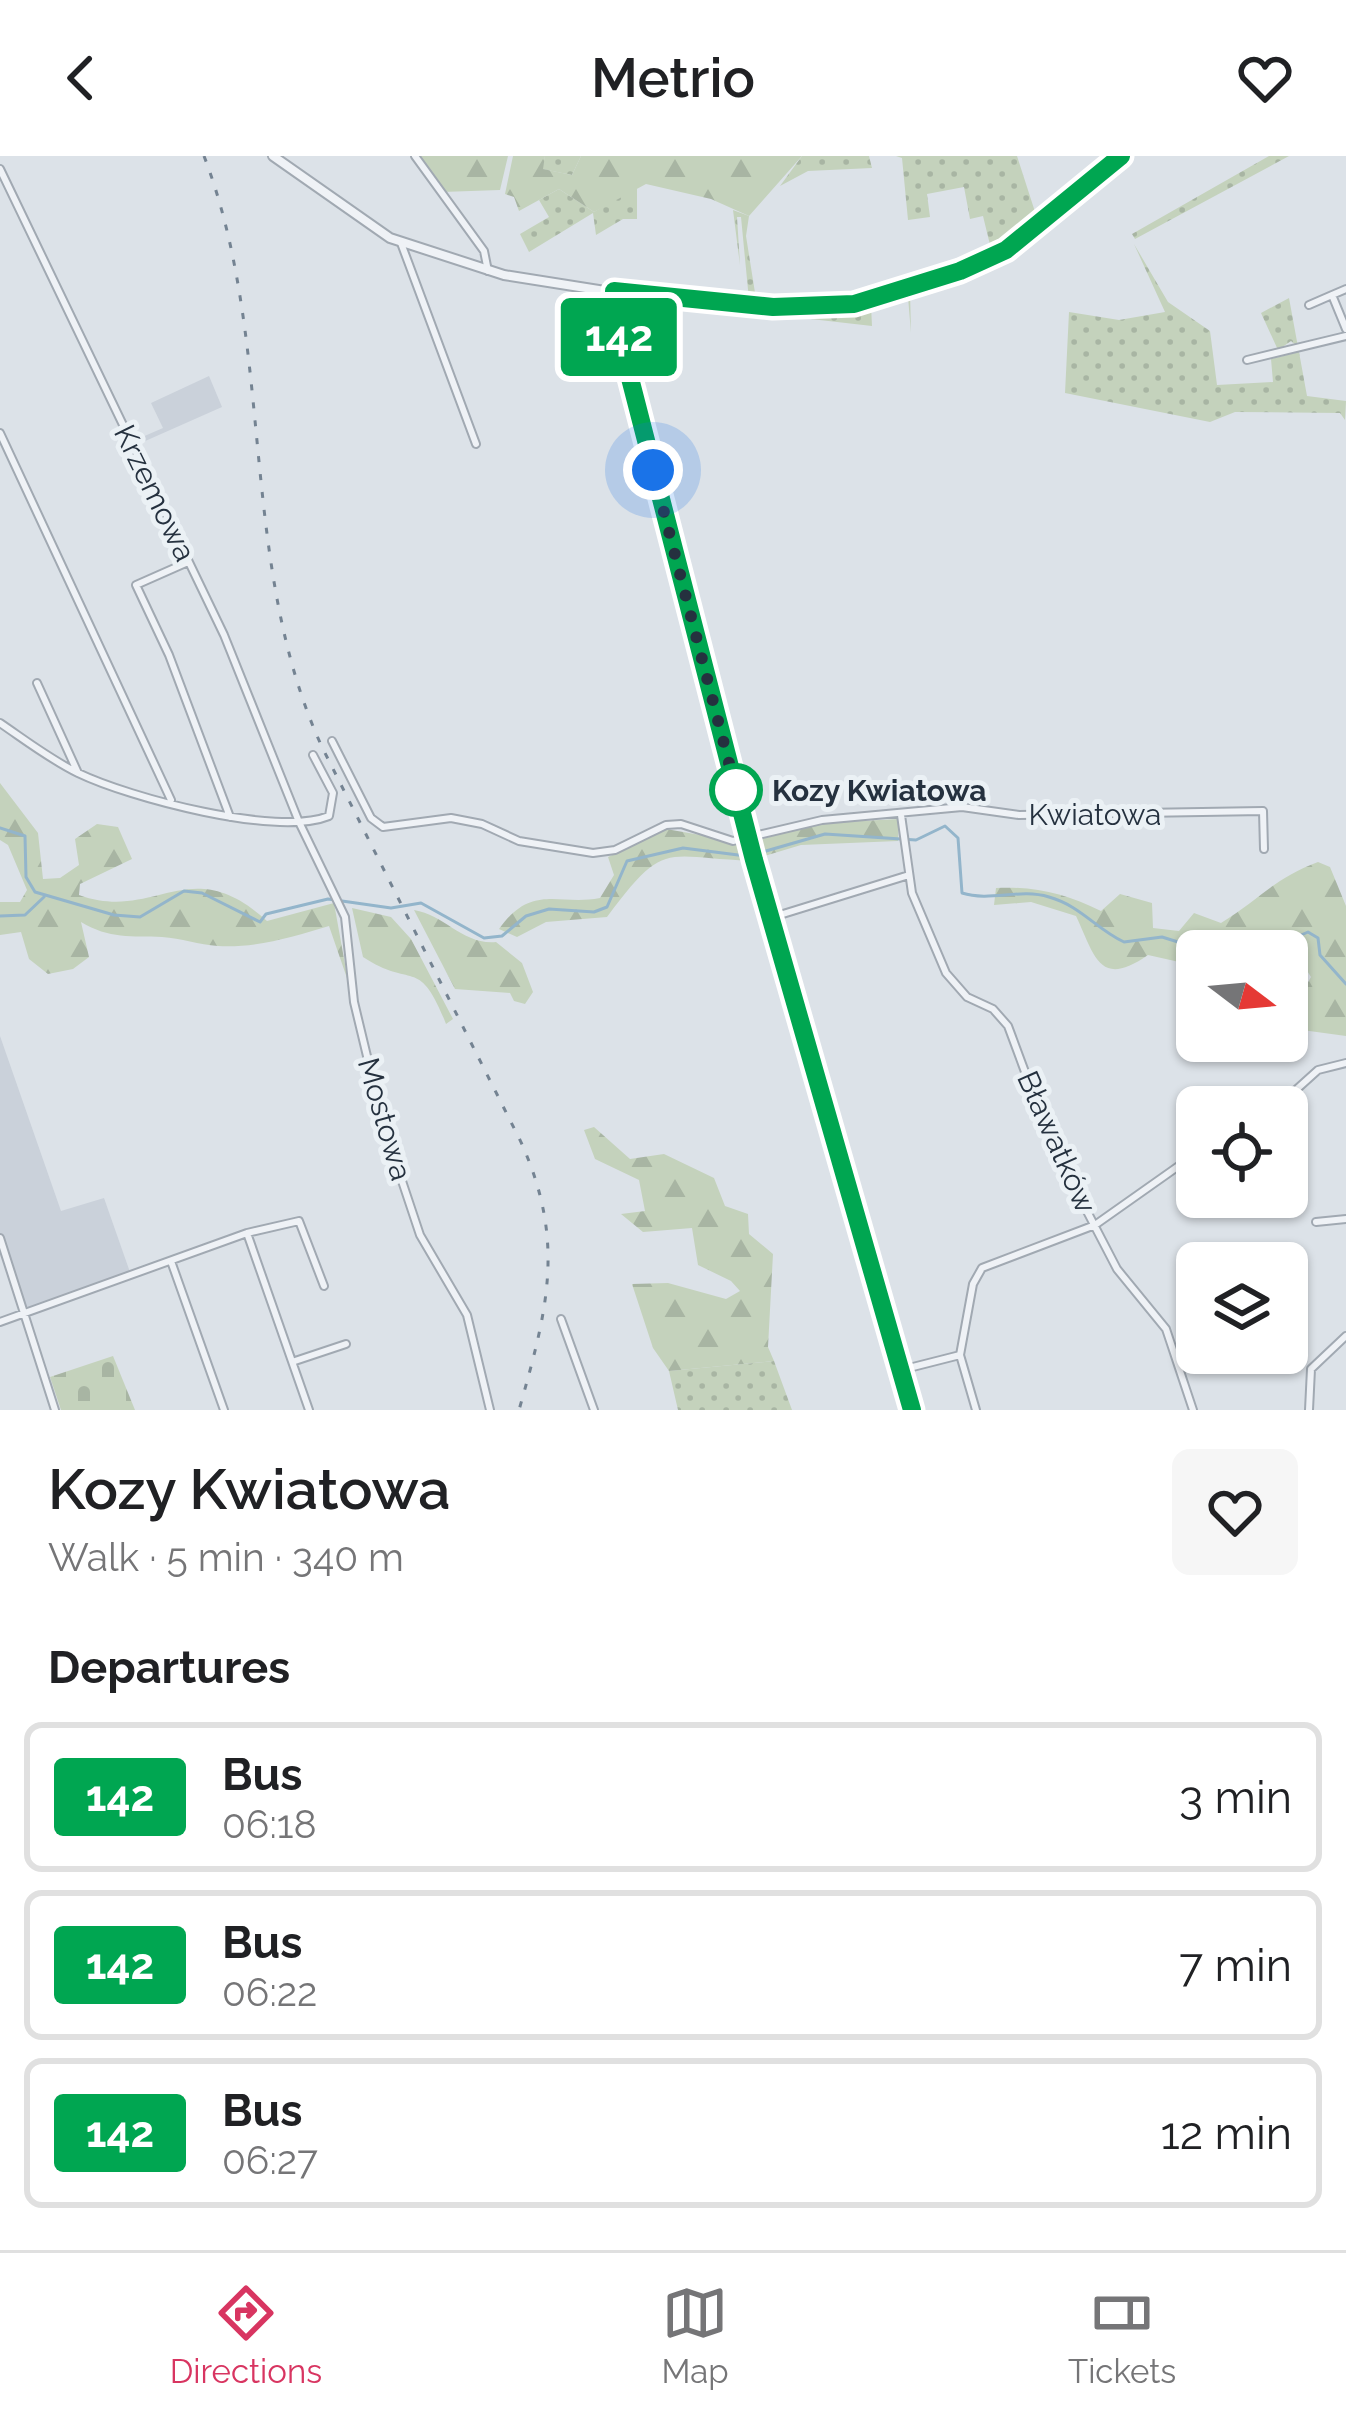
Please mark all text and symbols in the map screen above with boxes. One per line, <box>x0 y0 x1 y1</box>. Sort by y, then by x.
icon: back <box>48 45 114 111</box>
icon: heart <box>1232 45 1298 111</box>
text: Metrio <box>591 46 755 110</box>
line badge: 142 <box>550 298 688 376</box>
text: 142 <box>585 312 653 361</box>
street label: Krzemowa <box>107 419 203 567</box>
your location <box>623 440 683 500</box>
marker: Kozy Kwiatowa <box>711 765 761 815</box>
place label: Kozy Kwiatowa <box>772 773 986 808</box>
street label: Kwiatowa <box>1029 797 1161 832</box>
north arrow <box>1176 930 1308 1062</box>
map controls <box>1176 930 1308 1374</box>
street label: Mostowa <box>351 1054 419 1184</box>
street label: Bławatków <box>1010 1066 1104 1218</box>
button: locate <box>1176 1086 1308 1218</box>
button: layers <box>1176 1242 1308 1374</box>
button: heart <box>1172 1449 1298 1575</box>
text: Kozy Kwiatowa <box>48 1455 450 1522</box>
text: Walk · 5 min · 340 m <box>48 1534 404 1580</box>
text: Departures <box>48 1641 290 1694</box>
text: Bus <box>222 1748 303 1801</box>
text: 3 min <box>1179 1771 1292 1824</box>
text: 142 <box>86 1772 154 1821</box>
text: 06:18 <box>222 1801 317 1847</box>
text: Bus <box>222 1916 303 1969</box>
text: 7 min <box>1179 1939 1292 1992</box>
text: 142 <box>86 1940 154 1989</box>
text: 06:22 <box>222 1969 317 2015</box>
text: Bus <box>222 2084 303 2137</box>
text: 12 min <box>1160 2107 1292 2160</box>
text: 142 <box>86 2108 154 2157</box>
text: 06:27 <box>222 2137 318 2183</box>
tab: Directions <box>170 2280 322 2391</box>
tab: Map <box>662 2280 729 2391</box>
tab: Tickets <box>1068 2280 1176 2391</box>

